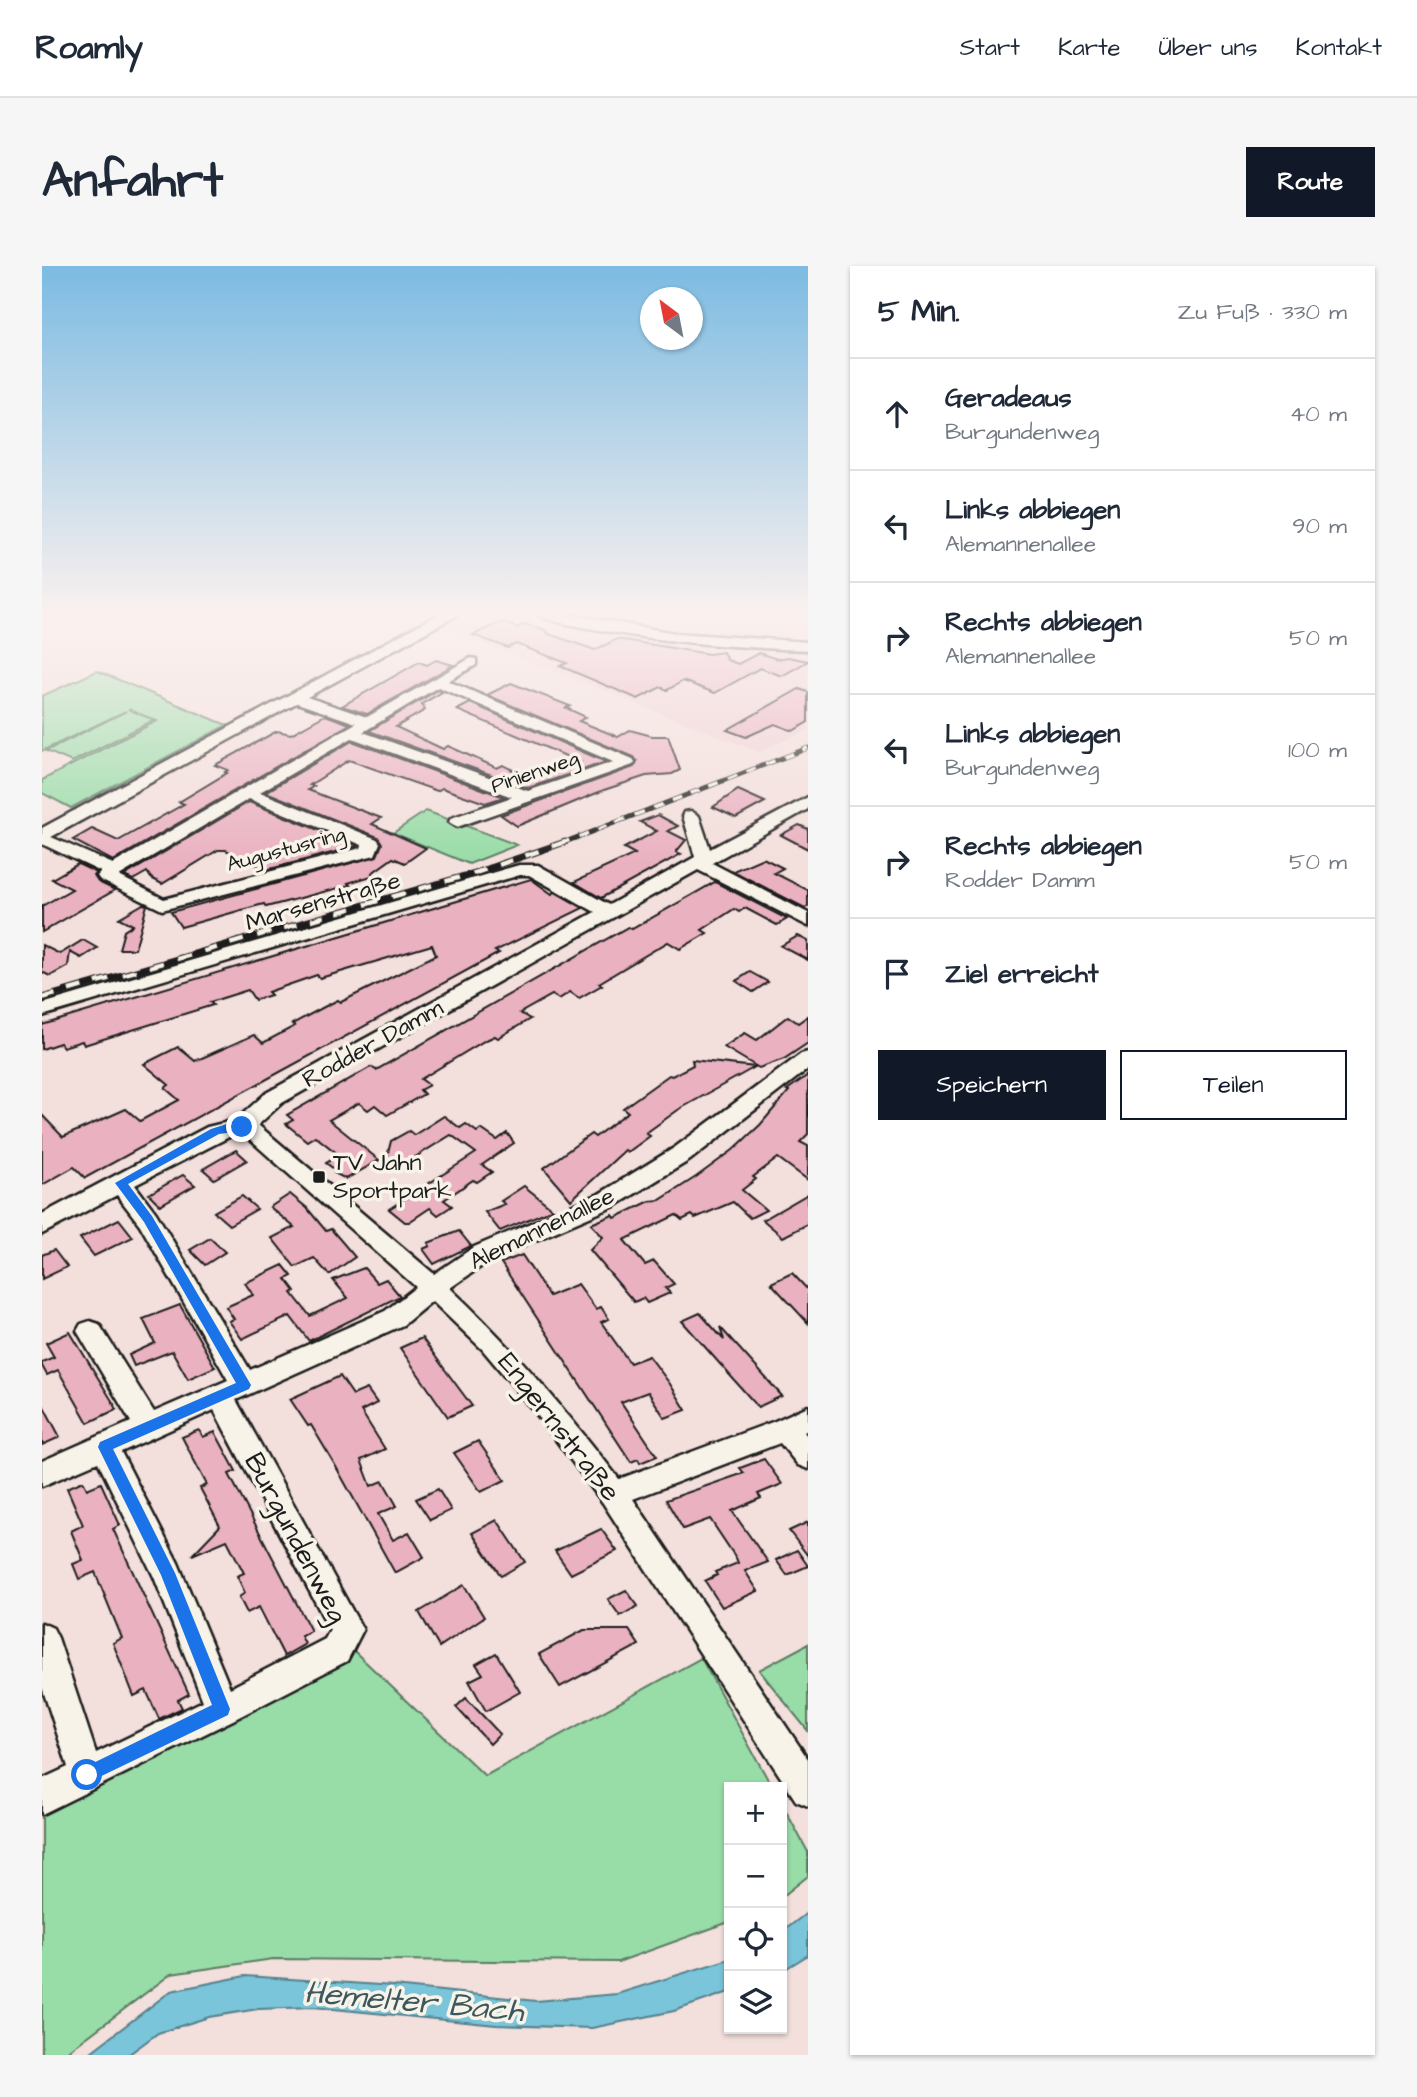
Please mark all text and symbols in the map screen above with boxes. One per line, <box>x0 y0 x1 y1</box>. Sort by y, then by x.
text: Roamly <box>35 25 143 71</box>
text: Start <box>960 31 1020 65</box>
text: Karte <box>1058 31 1121 65</box>
text: Über uns <box>1159 31 1258 65</box>
text: Kontakt <box>1296 31 1382 65</box>
button: Route <box>1246 147 1375 217</box>
text: Anfahrt <box>42 148 223 216</box>
north arrow <box>640 287 703 350</box>
text: 5 Min. <box>878 291 960 333</box>
text: Zu Fuß · 330 m <box>1177 296 1347 328</box>
text: Geradeaus <box>945 380 1072 416</box>
icon: ahead <box>878 395 916 433</box>
text: 40 m <box>1290 398 1347 430</box>
text: Burgundenweg <box>945 416 1099 448</box>
text: Links abbiegen <box>945 492 1120 528</box>
icon: left <box>878 507 916 545</box>
text: 90 m <box>1292 510 1347 542</box>
text: Alemannenallee <box>945 528 1096 560</box>
text: Rechts abbiegen <box>945 604 1142 640</box>
icon: right <box>878 619 916 657</box>
text: 50 m <box>1289 622 1347 654</box>
text: Alemannenallee <box>945 640 1096 672</box>
text: Links abbiegen <box>945 716 1120 752</box>
icon: left <box>878 731 916 769</box>
text: 100 m <box>1288 734 1347 766</box>
street label: Pinienweg <box>487 743 584 802</box>
text: Burgundenweg <box>945 752 1099 784</box>
street label: Augustusring <box>223 819 349 881</box>
text: Rechts abbiegen <box>945 828 1142 864</box>
icon: right <box>878 843 916 881</box>
text: 50 m <box>1289 846 1347 878</box>
street label: Marsenstraße <box>242 864 404 940</box>
text: Rodder Damm <box>945 864 1095 896</box>
icon: arrive <box>878 955 916 993</box>
text: Ziel erreicht <box>945 956 1099 992</box>
street label: Rodder Damm <box>296 991 450 1097</box>
button: Speichern <box>878 1050 1106 1120</box>
button: Teilen <box>1120 1050 1347 1120</box>
route end <box>226 1111 257 1142</box>
place label: TV Jahn Sportpark <box>333 1146 452 1208</box>
marker: TV Jahn Sportpark <box>311 1169 327 1185</box>
street label: Alemannenallee <box>464 1179 620 1279</box>
street label: Engernstraße <box>488 1344 630 1510</box>
street label: Burgundenweg <box>234 1446 357 1631</box>
route start <box>71 1759 102 1790</box>
map controls <box>724 1782 787 2034</box>
button: + <box>724 1782 787 1845</box>
button: − <box>724 1845 787 1908</box>
button: locate <box>724 1908 787 1971</box>
water label: Hemelter Bach <box>303 1970 527 2034</box>
button: layers <box>724 1971 787 2034</box>

